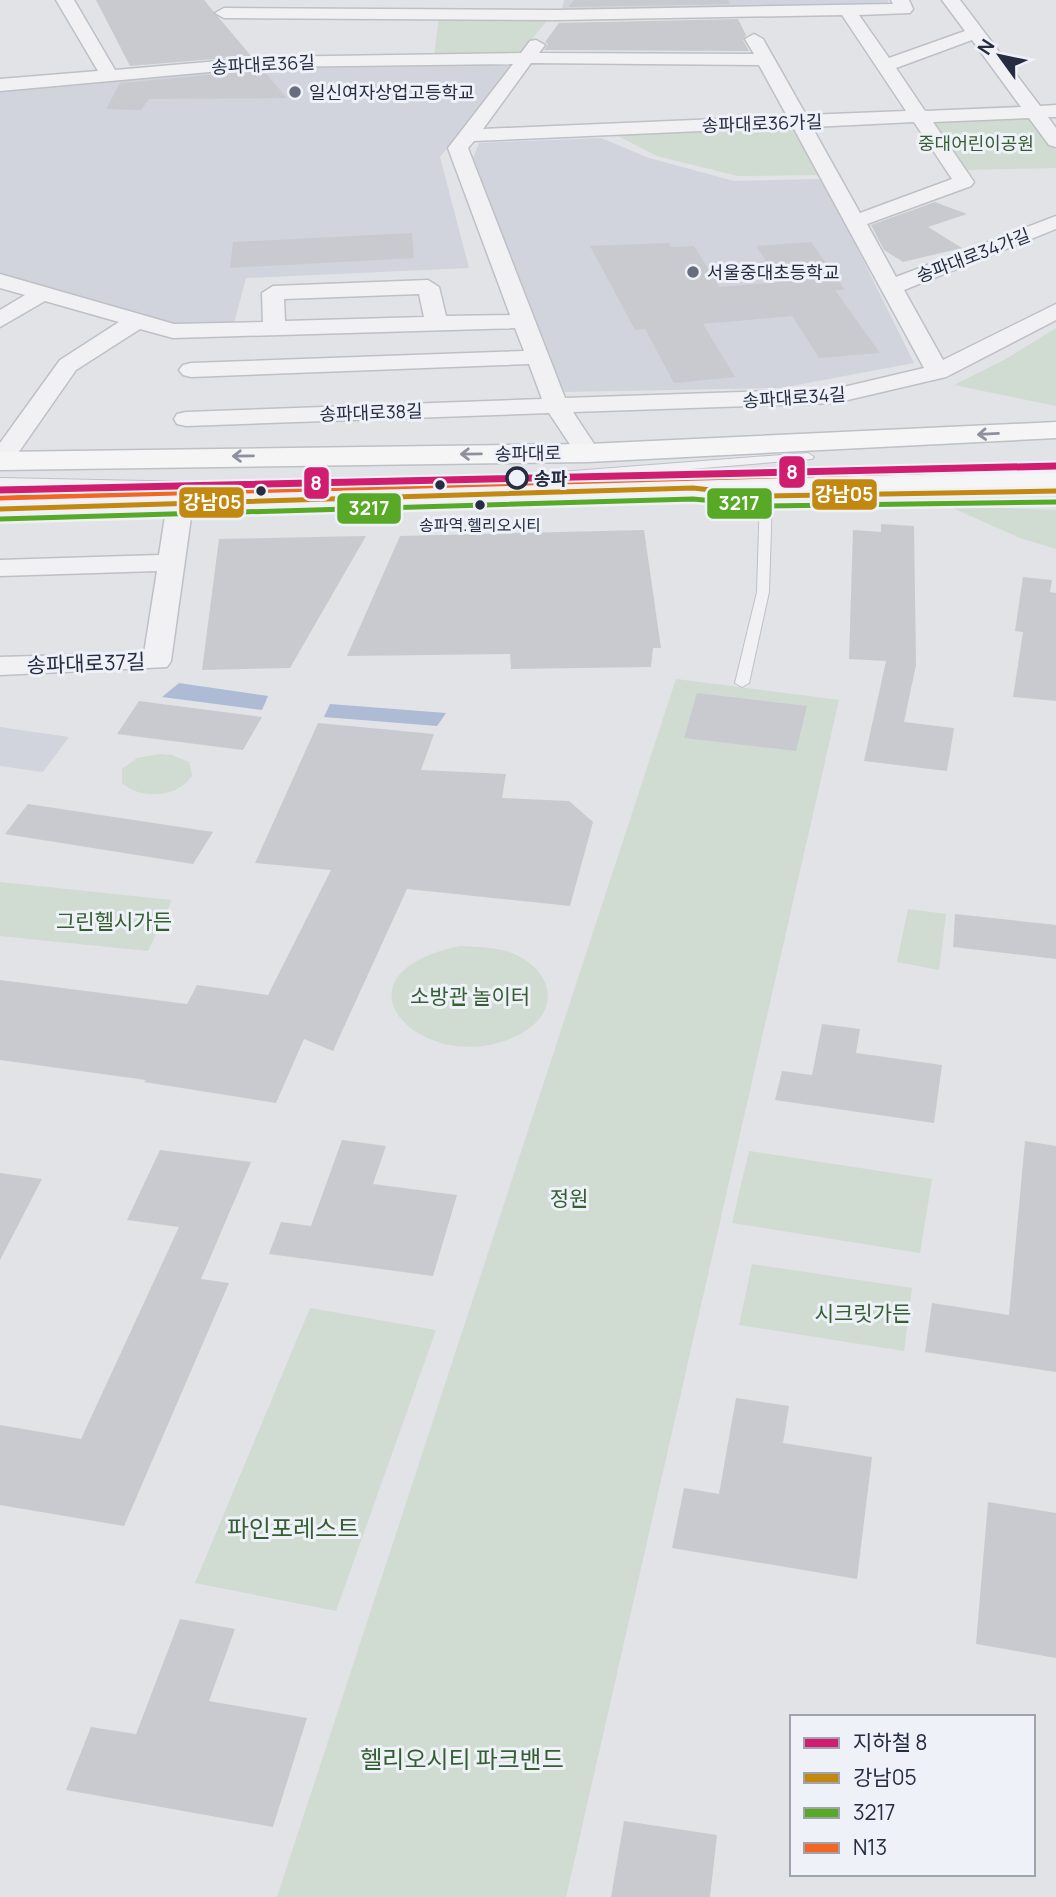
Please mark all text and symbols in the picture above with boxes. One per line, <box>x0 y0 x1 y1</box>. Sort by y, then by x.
north arrow <box>965 21 1035 91</box>
text: N <box>971 34 1000 60</box>
street label: 송파대로36길 <box>210 49 316 79</box>
place label: 일신여자상업고등학교 <box>309 80 475 104</box>
marker: 일신여자상업고등학교 <box>287 84 303 100</box>
street label: 송파대로36가길 <box>701 109 823 137</box>
park label: 중대어린이공원 <box>918 131 1034 155</box>
street label: 송파대로34가길 <box>913 222 1033 288</box>
place label: 서울중대초등학교 <box>707 260 839 284</box>
marker: 서울중대초등학교 <box>685 264 701 280</box>
street label: 송파대로34길 <box>742 381 846 413</box>
street label: 송파대로38길 <box>319 398 423 426</box>
one-way arrow <box>977 427 1000 440</box>
street label: 송파대로 <box>495 440 561 466</box>
one-way arrow <box>460 447 483 461</box>
one-way arrow <box>232 449 255 463</box>
line badge: 8 <box>778 455 806 489</box>
text: 8 <box>786 459 798 485</box>
line badge: 8 <box>303 466 330 500</box>
place label: 송파 <box>534 466 568 490</box>
marker: 송파 <box>506 467 528 489</box>
text: 8 <box>310 470 322 496</box>
unlabelled marker <box>433 478 447 492</box>
line badge: 강남05 <box>811 478 878 511</box>
text: 강남05 <box>815 481 873 507</box>
unlabelled marker <box>254 484 268 498</box>
line badge: 강남05 <box>178 486 245 519</box>
line badge: 3217 <box>706 487 773 520</box>
text: 강남05 <box>183 489 241 515</box>
text: 3217 <box>719 490 759 516</box>
line badge: 3217 <box>336 492 402 525</box>
text: 3217 <box>349 495 389 521</box>
marker: 송파역.헬리오시티 <box>473 498 487 512</box>
place label: 송파역.헬리오시티 <box>419 514 541 536</box>
street label: 송파대로37길 <box>26 647 146 679</box>
park label: 그린헬시가든 <box>56 907 172 935</box>
park label: 소방관 놀이터 <box>410 982 530 1010</box>
park label: 정원 <box>550 1184 588 1212</box>
park label: 시크릿가든 <box>815 1299 911 1327</box>
park label: 파인포레스트 <box>227 1511 359 1544</box>
legend <box>790 1715 1035 1876</box>
text: 지하철 8 <box>853 1728 927 1756</box>
park label: 헬리오시티 파크밴드 <box>360 1742 564 1775</box>
text: 강남05 <box>853 1763 917 1791</box>
text: 3217 <box>853 1798 895 1826</box>
text: N13 <box>853 1833 887 1861</box>

